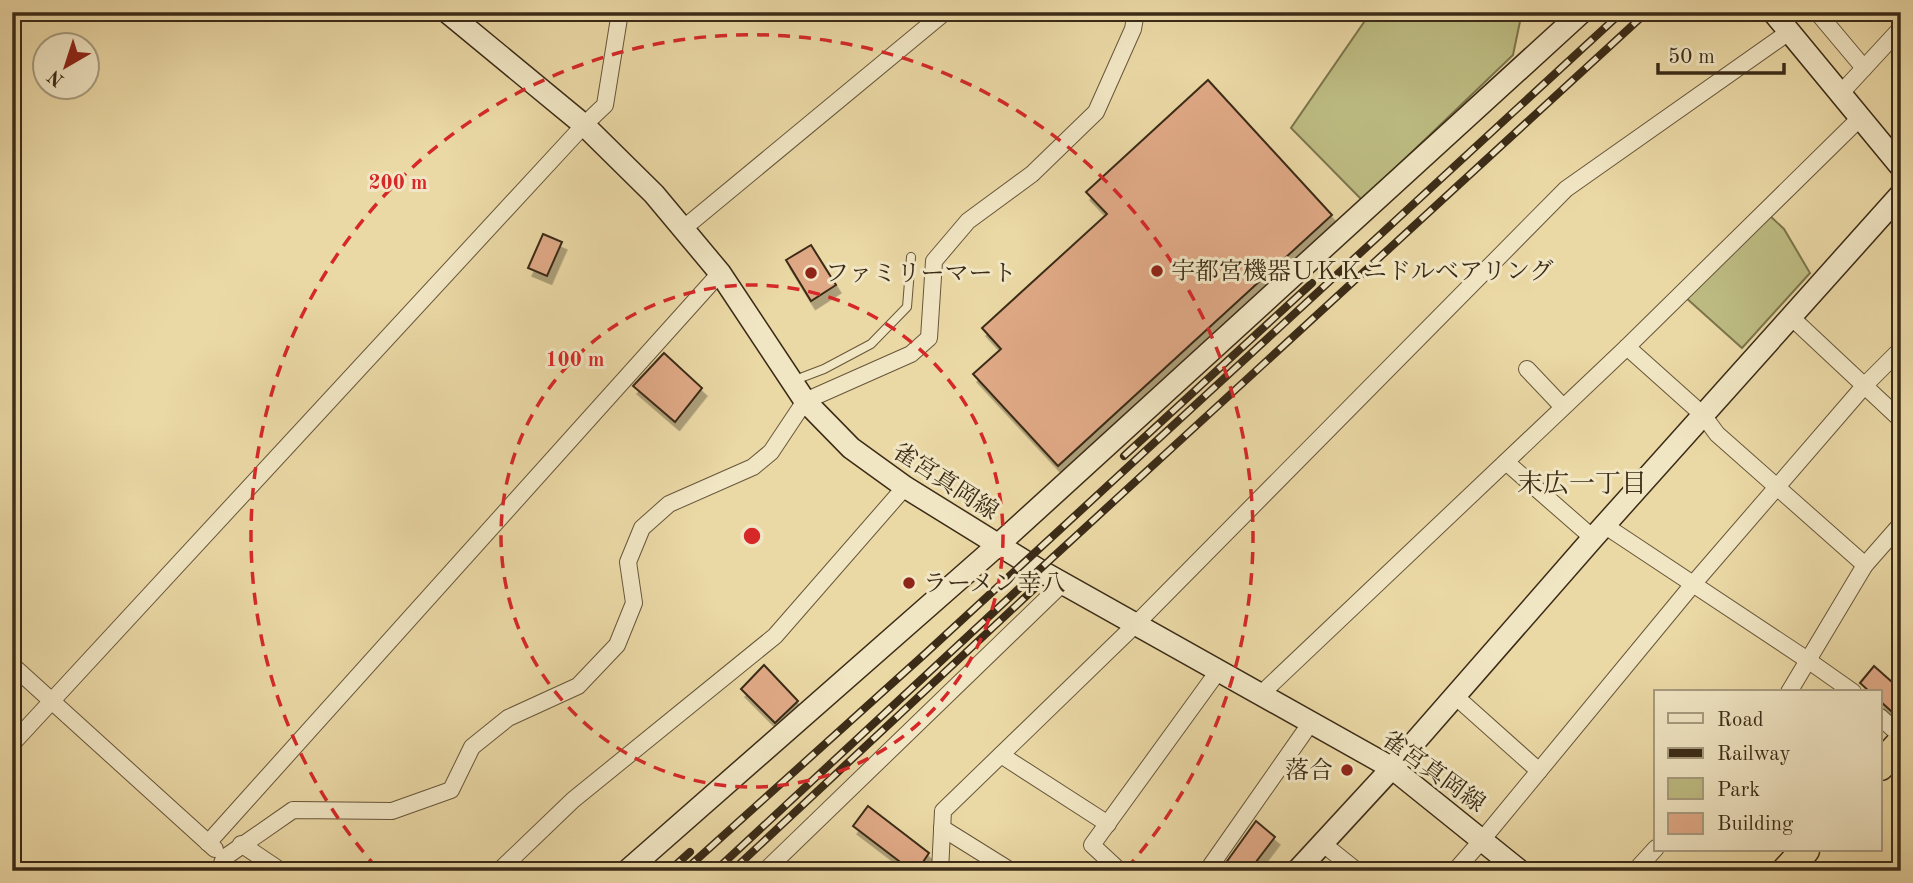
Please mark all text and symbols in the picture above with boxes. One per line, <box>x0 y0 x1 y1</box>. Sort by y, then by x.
north arrow <box>32 32 102 102</box>
scale bar <box>1658 32 1784 76</box>
text: 50 m <box>1668 47 1715 68</box>
text: N <box>45 65 68 89</box>
text: 200 m <box>368 173 428 194</box>
place label: 宇都宮機器ＵＫＫニドルベアリング <box>1171 258 1554 285</box>
place label: ファミリーマート <box>825 262 1017 287</box>
marker: 宇都宮機器ＵＫＫニドルベアリング <box>1149 263 1165 279</box>
marker: ファミリーマート <box>803 265 819 281</box>
text: 100 m <box>545 350 605 371</box>
street label: 雀宮真岡線 <box>888 437 1003 525</box>
district label: 末広一丁目 <box>1517 470 1647 498</box>
centre of rings <box>740 524 764 548</box>
place label: ラーメン幸八 <box>923 571 1066 597</box>
marker: ラーメン幸八 <box>901 575 917 591</box>
legend <box>1654 690 1882 852</box>
text: Road <box>1717 710 1764 731</box>
street label: 雀宮真岡線 <box>1377 725 1490 818</box>
text: Railway <box>1717 744 1791 765</box>
place label: 落合 <box>1285 757 1333 784</box>
marker: 落合 <box>1339 762 1355 778</box>
text: Park <box>1717 780 1760 801</box>
text: Building <box>1717 814 1794 835</box>

